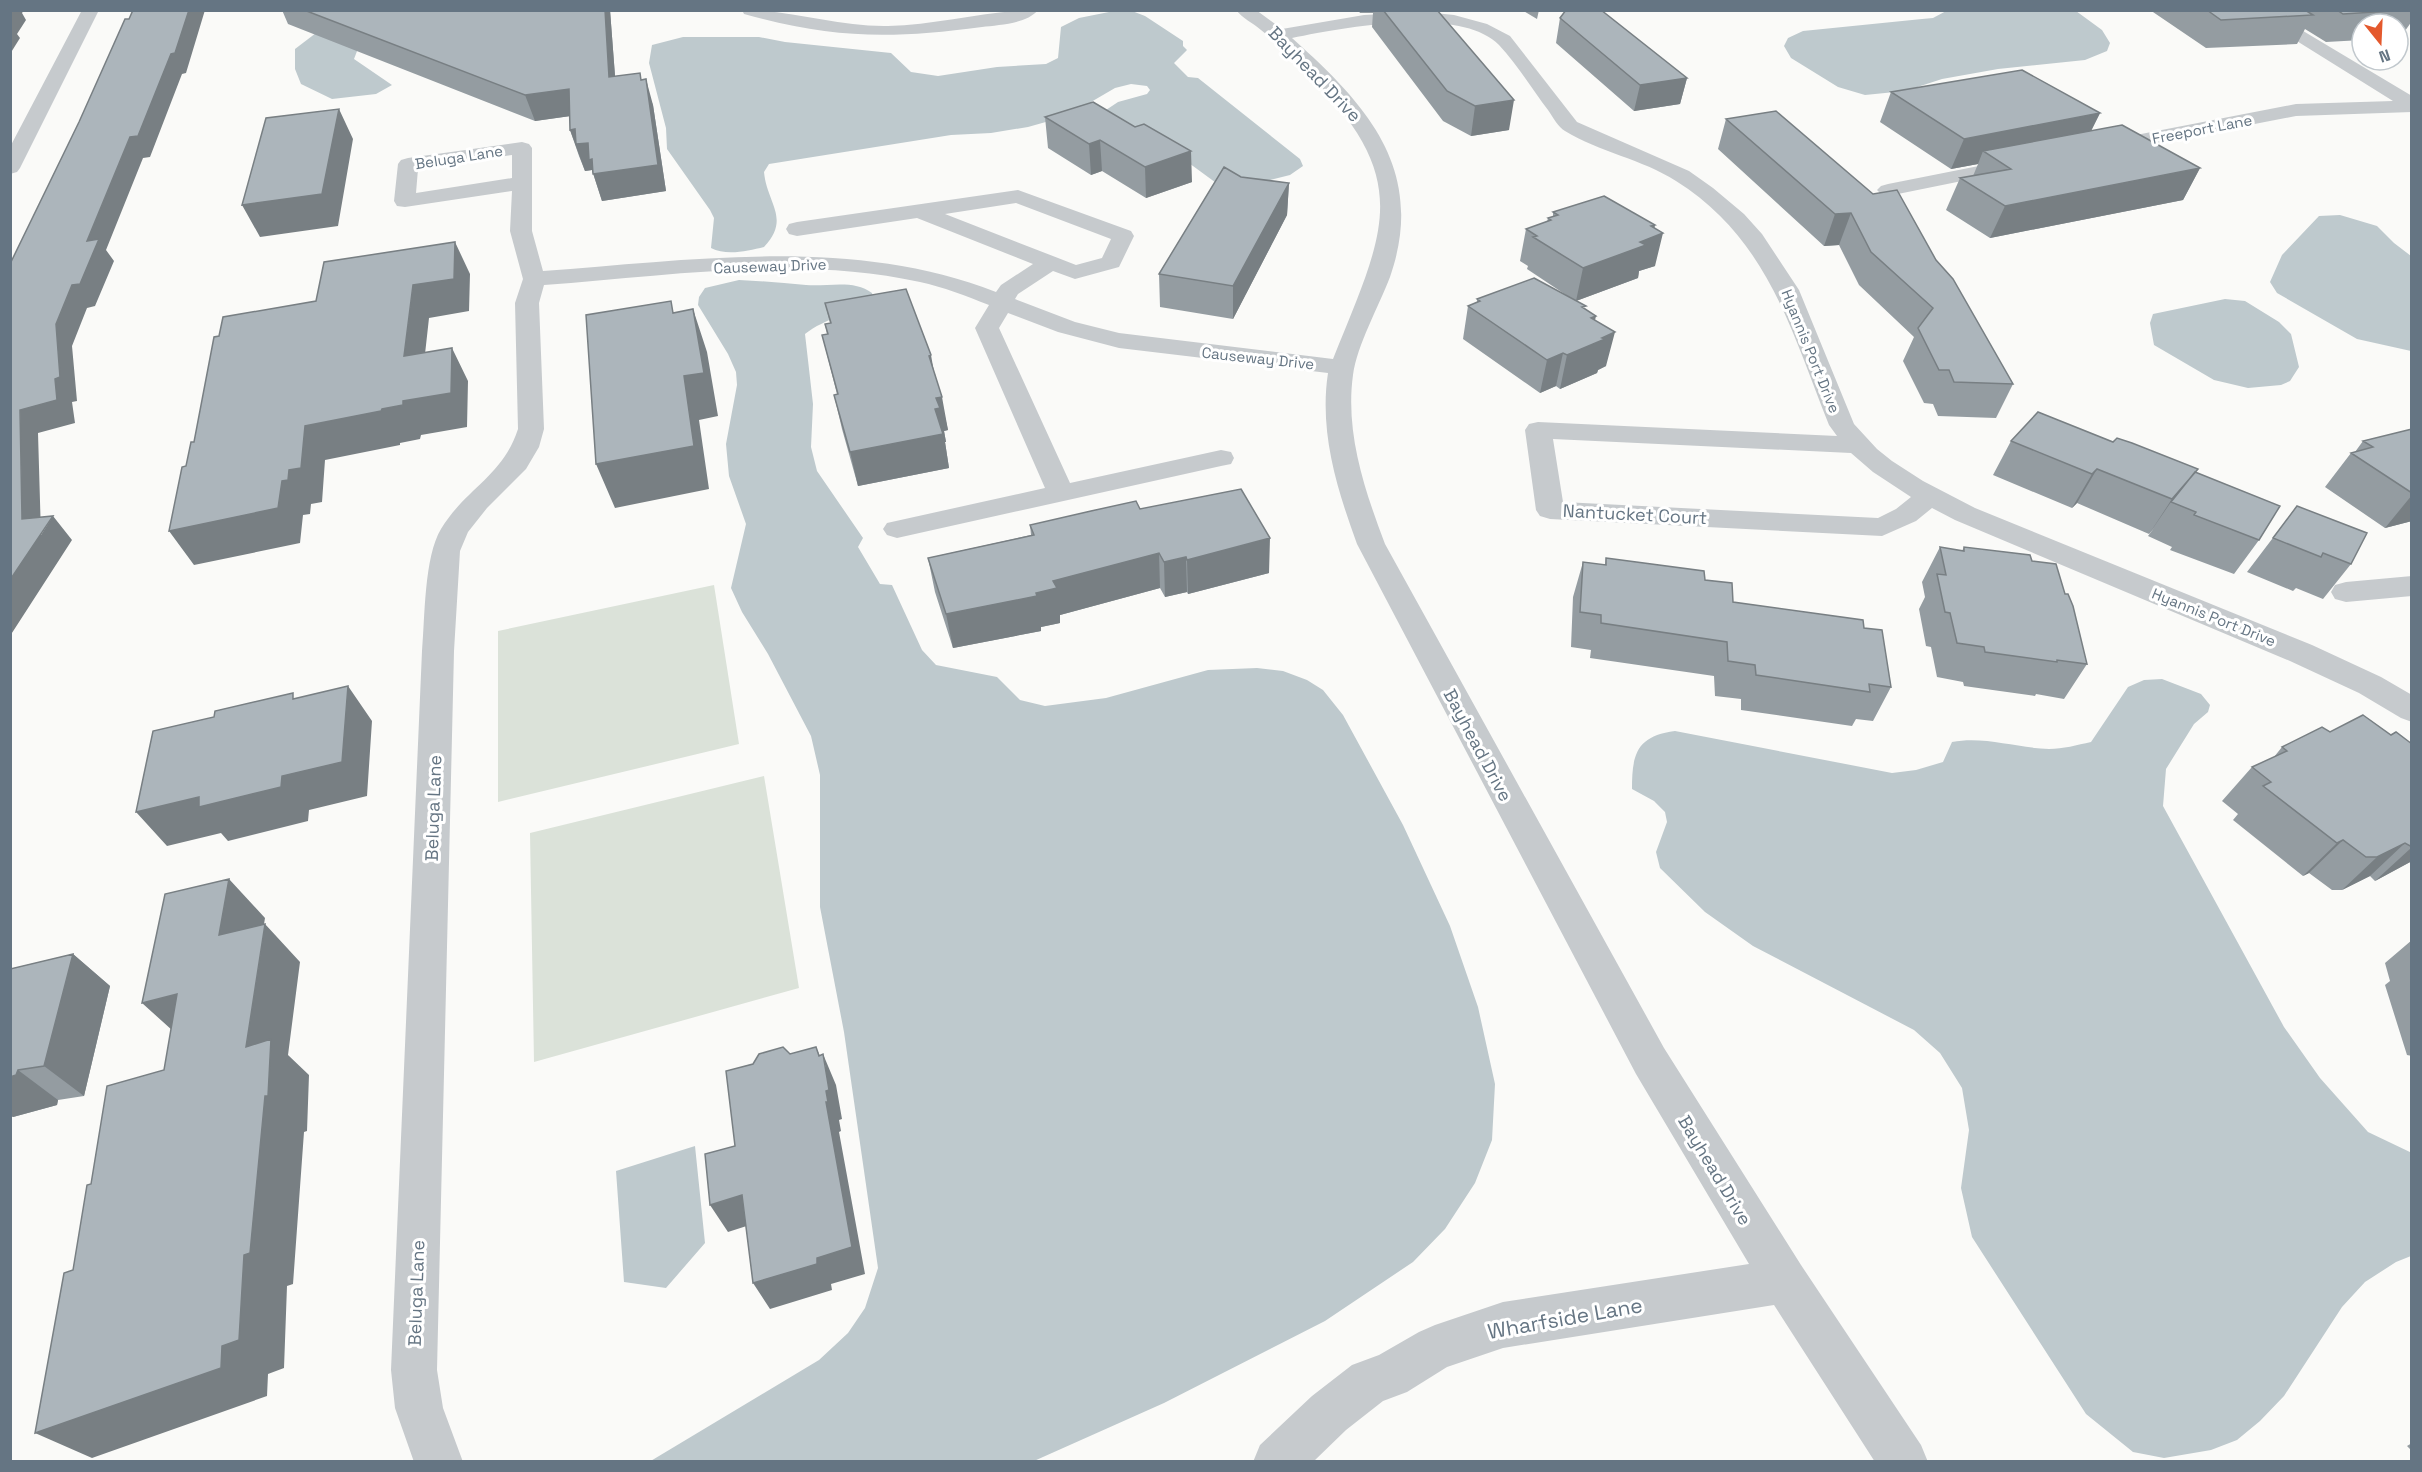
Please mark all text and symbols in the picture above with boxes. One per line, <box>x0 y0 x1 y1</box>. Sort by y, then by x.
north arrow <box>2350 12 2410 72</box>
street label: Bayhead Drive <box>1264 21 1366 127</box>
text: N <box>2376 44 2393 67</box>
street label: Freeport Lane <box>2150 110 2254 148</box>
street label: Beluga Lane <box>414 141 504 173</box>
street label: Causeway Drive <box>713 255 827 277</box>
street label: Hyannis Port Drive <box>1777 286 1845 416</box>
street label: Causeway Drive <box>1201 343 1315 373</box>
street label: Nantucket Court <box>1562 499 1708 529</box>
street label: Hyannis Port Drive <box>2149 583 2279 651</box>
street label: Bayhead Drive <box>1439 685 1517 805</box>
street label: Beluga Lane <box>420 754 446 862</box>
street label: Bayhead Drive <box>1673 1111 1757 1229</box>
street label: Beluga Lane <box>403 1239 429 1347</box>
street label: Wharfside Lane <box>1485 1291 1645 1345</box>

